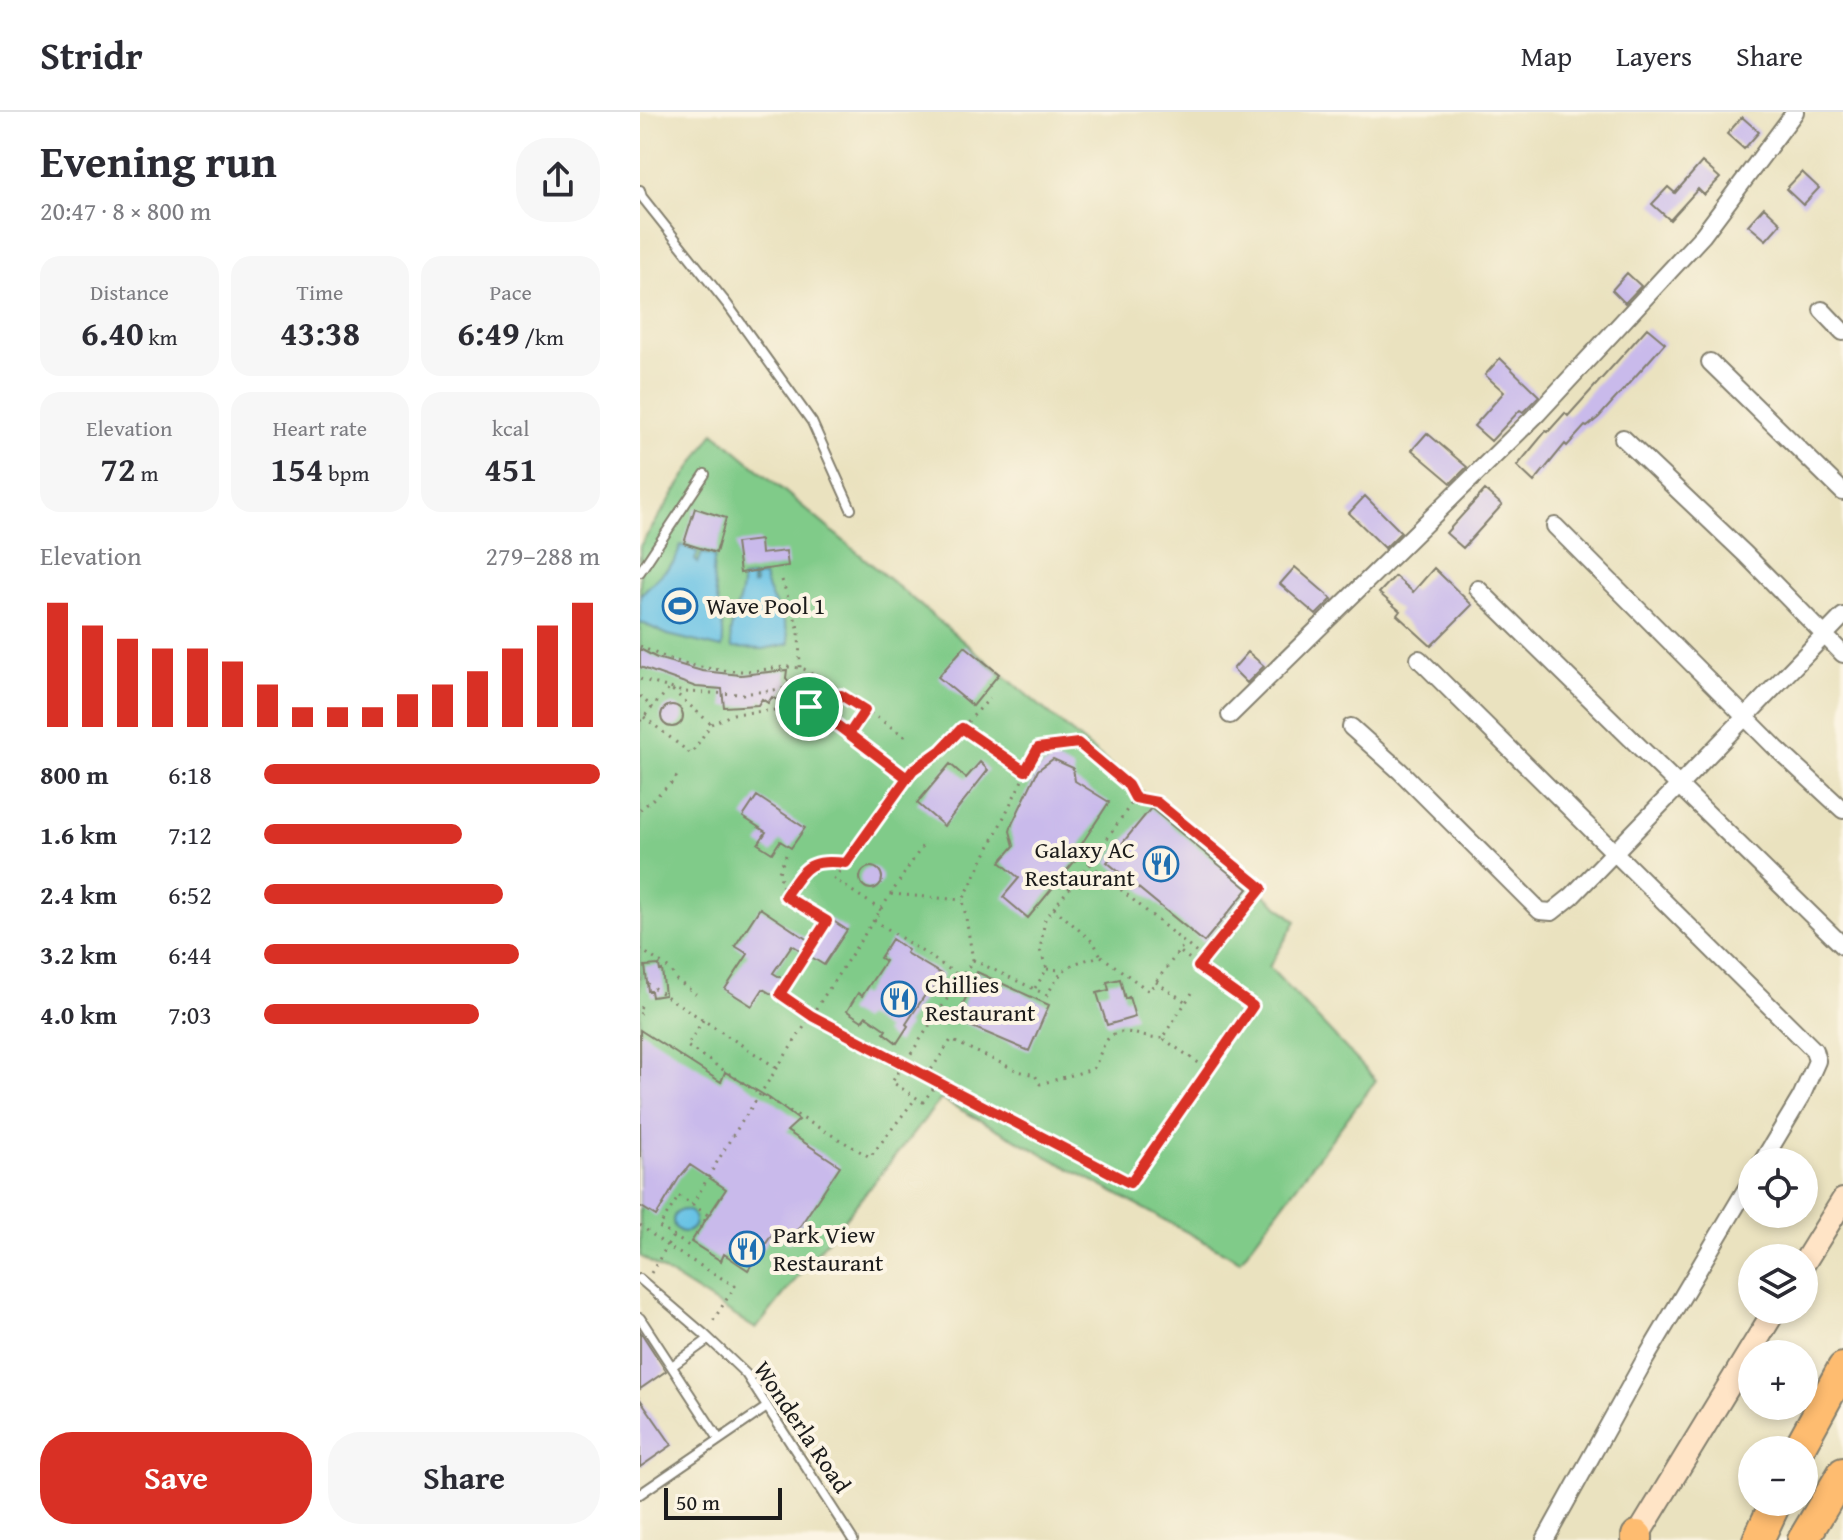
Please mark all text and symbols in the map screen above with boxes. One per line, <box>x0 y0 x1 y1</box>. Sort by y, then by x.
text: Stridr <box>40 27 143 83</box>
text: Map <box>1521 35 1572 76</box>
text: Layers <box>1616 35 1692 76</box>
text: Share <box>1736 35 1803 76</box>
text: Evening run <box>40 129 277 193</box>
button: share <box>516 138 600 222</box>
text: 20:47 · 8 × 800 m <box>40 191 211 230</box>
text: Distance <box>90 276 169 308</box>
text: Time <box>297 276 343 308</box>
text: Pace <box>490 276 532 308</box>
text: 6.40 <box>81 308 144 357</box>
text: 43:38 <box>280 308 360 357</box>
text: 6:49 <box>457 308 520 357</box>
text: km <box>144 321 178 353</box>
text: /km <box>520 321 564 353</box>
text: Elevation <box>86 412 172 444</box>
text: Heart rate <box>273 412 367 444</box>
text: kcal <box>492 412 529 444</box>
text: 72 <box>100 444 136 493</box>
text: 154 <box>271 444 323 493</box>
text: 451 <box>484 444 537 493</box>
text: m <box>136 457 158 489</box>
text: bpm <box>323 457 369 489</box>
text: Elevation <box>40 536 142 575</box>
text: 279–288 m <box>486 536 600 575</box>
sports icon: Wave Pool 1 <box>661 587 699 625</box>
place label: Wave Pool 1 <box>706 588 825 623</box>
pin <box>775 673 843 741</box>
icon: arrive <box>787 685 831 729</box>
text: 800 m <box>40 755 108 794</box>
text: 6:18 <box>168 755 212 794</box>
text: 1.6 km <box>40 815 117 854</box>
text: 7:12 <box>168 815 212 854</box>
place label: Galaxy AC Restaurant <box>1025 832 1136 895</box>
restaurant icon: Galaxy AC Restaurant <box>1142 845 1180 883</box>
text: 2.4 km <box>40 875 117 914</box>
text: 6:52 <box>168 875 212 914</box>
text: 3.2 km <box>40 935 117 974</box>
text: 6:44 <box>168 935 212 974</box>
place label: Chillies Restaurant <box>925 967 1036 1030</box>
restaurant icon: Chillies Restaurant <box>880 980 918 1018</box>
text: 4.0 km <box>40 995 117 1034</box>
text: 7:03 <box>168 995 212 1034</box>
map controls <box>1738 1148 1818 1516</box>
button: locate <box>1738 1148 1818 1228</box>
place label: Park View Restaurant <box>773 1217 884 1280</box>
restaurant icon: Park View Restaurant <box>728 1230 766 1268</box>
button: layers <box>1738 1244 1818 1324</box>
button: + <box>1738 1340 1818 1420</box>
street label: Wonderla Road <box>745 1354 860 1500</box>
button: Save <box>40 1432 312 1524</box>
button: Share <box>328 1432 600 1524</box>
button: − <box>1738 1436 1818 1516</box>
scale bar <box>664 1484 782 1520</box>
text: 50 m <box>676 1486 720 1518</box>

